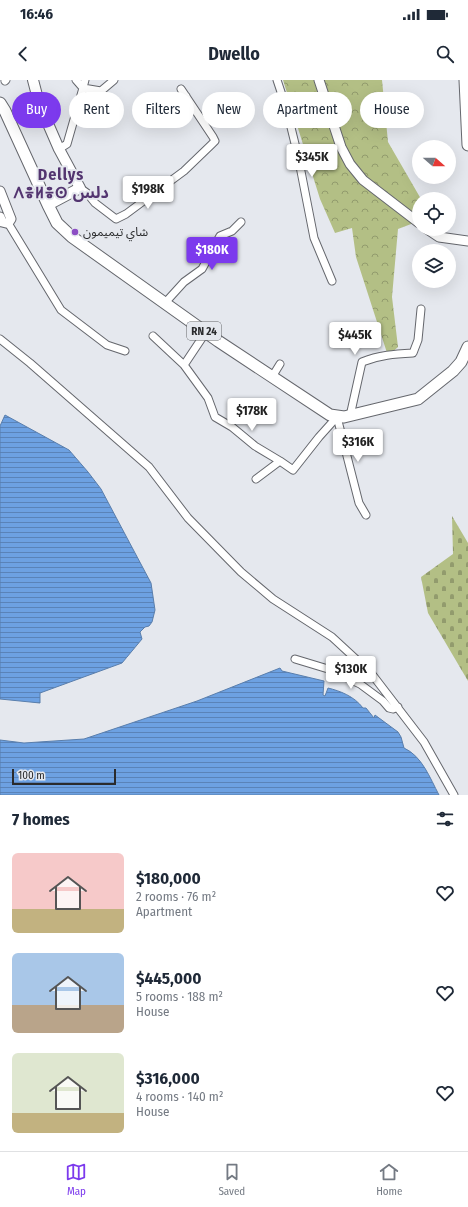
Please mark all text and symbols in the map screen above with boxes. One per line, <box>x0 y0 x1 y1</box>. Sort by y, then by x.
text: 16:46 <box>20 5 53 23</box>
icon: back <box>12 43 34 65</box>
text: Dwello <box>208 43 260 65</box>
icon: search <box>434 43 456 65</box>
chip: Buy <box>12 92 61 128</box>
chip: Rent <box>69 92 124 128</box>
chip: Filters <box>132 92 194 128</box>
chip: New <box>202 92 255 128</box>
chip: Apartment <box>263 92 352 128</box>
chip: House <box>360 92 424 128</box>
north arrow <box>412 140 456 184</box>
map controls <box>412 140 456 288</box>
pin: $345K <box>284 144 340 178</box>
text: $345K <box>295 149 329 164</box>
district label: Dellys ⴷⴻⵍⴻⵙ دلس <box>13 165 109 202</box>
pin: $198K <box>120 176 176 210</box>
text: $198K <box>132 181 164 196</box>
button: locate <box>412 192 456 236</box>
place label: شاي تيميمون <box>83 225 148 242</box>
marker: شاي تيميمون <box>70 227 80 237</box>
pin: $180K <box>184 237 240 271</box>
text: $180K <box>195 242 229 257</box>
button: layers <box>412 244 456 288</box>
road number: RN 24 <box>187 322 221 340</box>
pin: $445K <box>327 322 383 356</box>
text: $445K <box>338 327 372 342</box>
pin: $178K <box>224 398 280 432</box>
text: $178K <box>236 403 268 418</box>
pin: $316K <box>330 429 386 463</box>
text: $316K <box>342 434 374 449</box>
pin: $130K <box>323 656 379 690</box>
text: $130K <box>335 661 367 676</box>
scale bar <box>12 767 116 786</box>
text: 100 m <box>18 769 45 782</box>
icon: filters <box>434 808 456 830</box>
text: 7 homes <box>12 809 70 830</box>
text: $180,000 <box>136 868 201 889</box>
icon: home <box>44 869 92 917</box>
icon: heart <box>434 882 456 904</box>
text: 2 rooms · 76 m² <box>136 889 216 904</box>
text: Apartment <box>136 904 192 919</box>
text: $445,000 <box>136 968 202 989</box>
icon: home <box>44 969 92 1017</box>
icon: heart <box>434 982 456 1004</box>
text: 5 rooms · 188 m² <box>136 989 223 1004</box>
text: House <box>136 1004 170 1019</box>
text: $316,000 <box>136 1068 200 1089</box>
icon: home <box>44 1069 92 1117</box>
icon: heart <box>434 1082 456 1104</box>
text: 4 rooms · 140 m² <box>136 1089 223 1104</box>
text: House <box>136 1104 170 1119</box>
tab: Map <box>65 1161 87 1198</box>
tab: Saved <box>218 1161 245 1198</box>
tab: Home <box>376 1161 403 1198</box>

